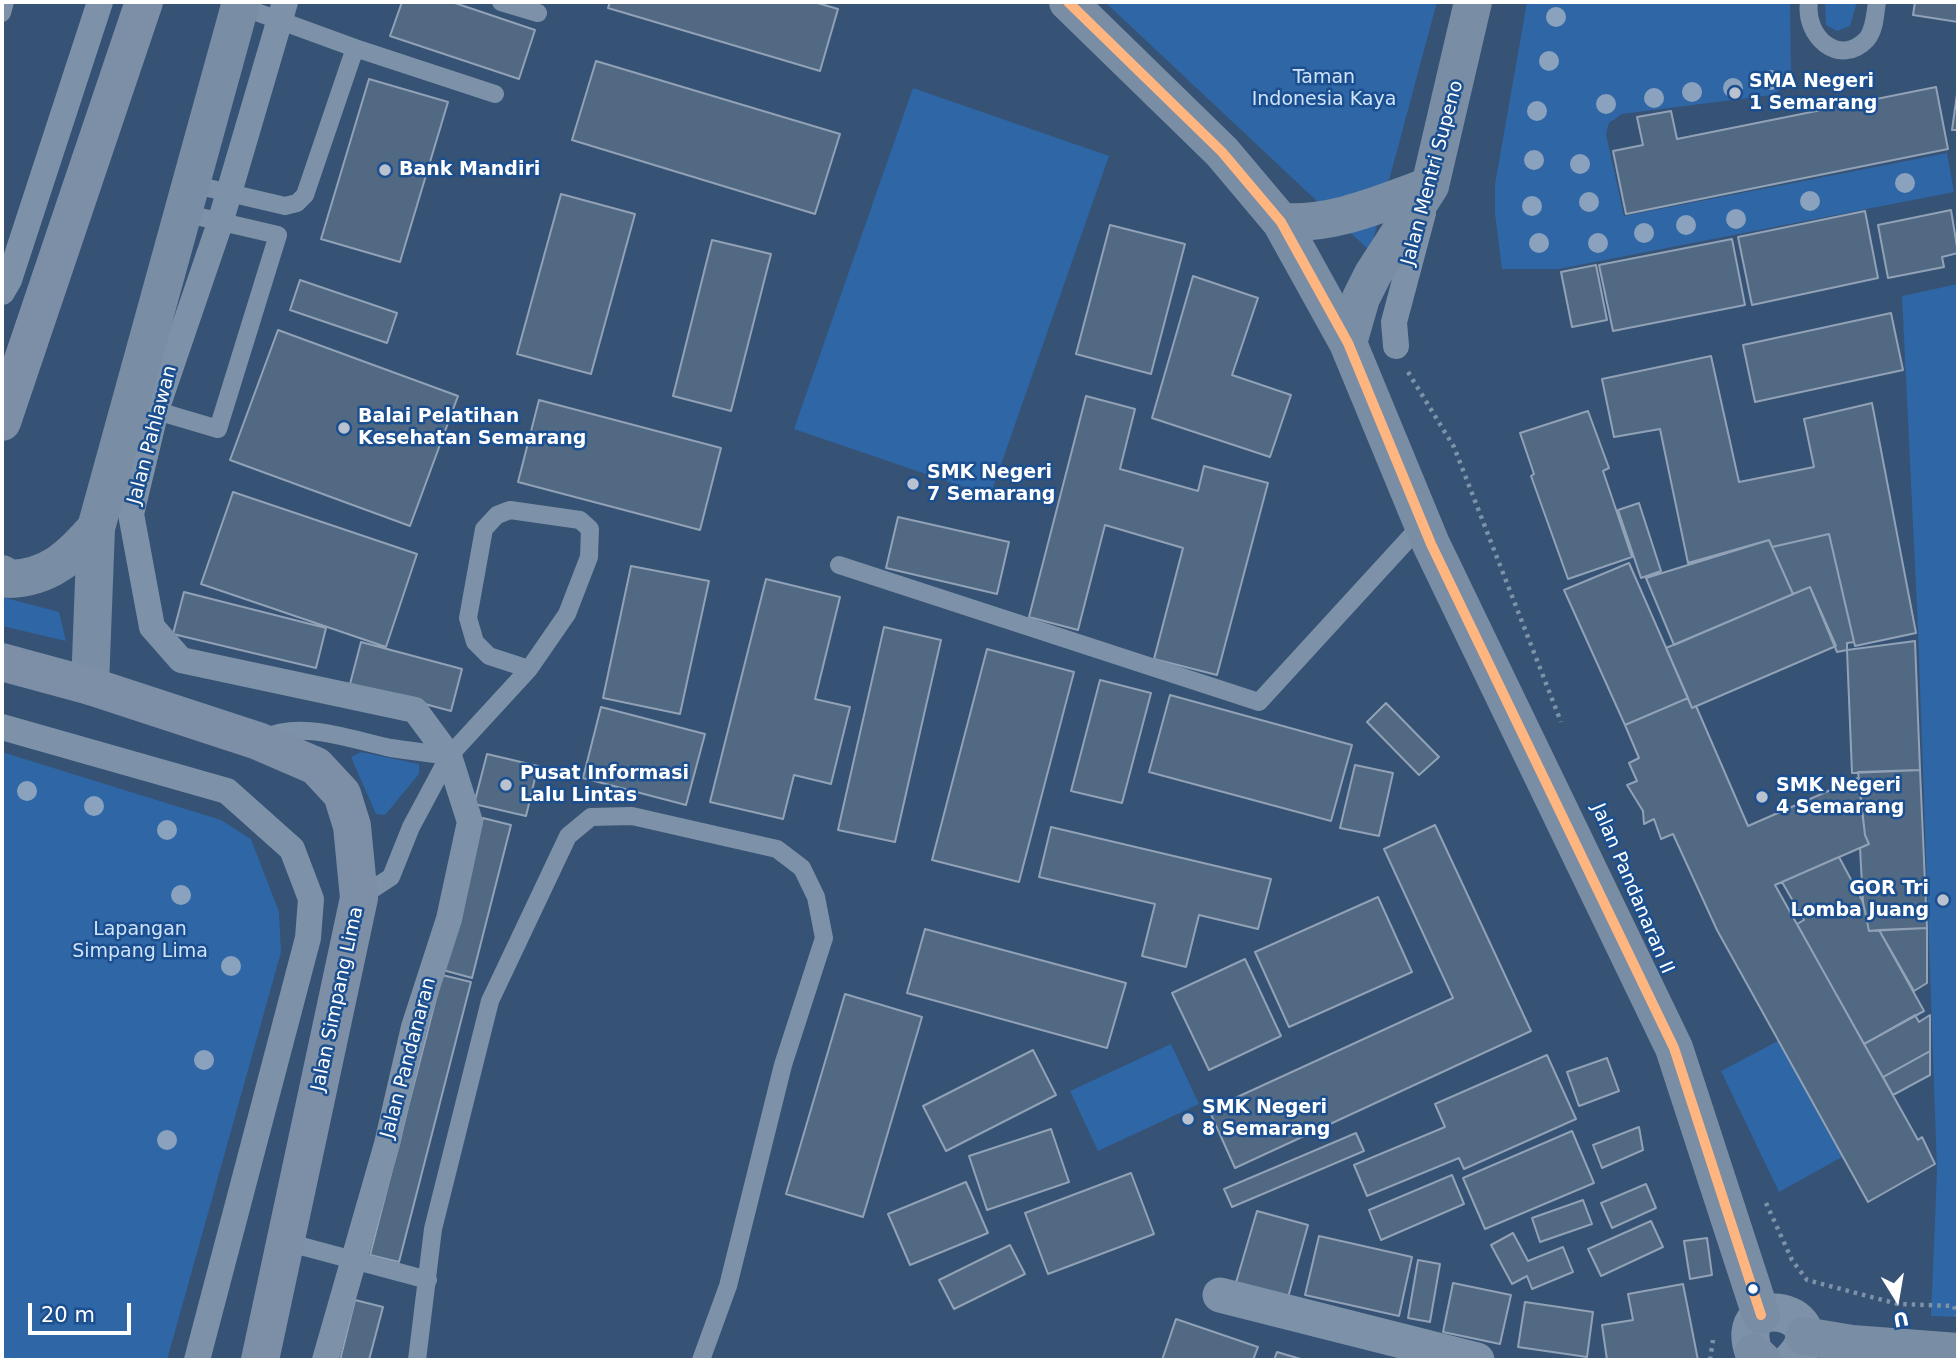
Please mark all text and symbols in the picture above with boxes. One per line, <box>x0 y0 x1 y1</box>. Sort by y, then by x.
park label: Taman Indonesia Kaya <box>1252 67 1396 111</box>
place label: SMA Negeri 1 Semarang <box>1749 71 1877 115</box>
street label: Jalan Mentri Supeno <box>1397 78 1469 268</box>
marker: SMA Negeri 1 Semarang <box>1727 85 1743 101</box>
place label: Bank Mandiri <box>399 159 540 181</box>
marker: Bank Mandiri <box>377 162 393 178</box>
street label: Jalan Pahlawan <box>124 363 182 507</box>
place label: Balai Pelatihan Kesehatan Semarang <box>358 406 586 450</box>
marker: Balai Pelatihan Kesehatan Semarang <box>336 420 352 436</box>
place label: SMK Negeri 7 Semarang <box>927 462 1055 506</box>
marker: SMK Negeri 7 Semarang <box>905 476 921 492</box>
place label: Pusat Informasi Lalu Lintas <box>520 763 689 807</box>
place label: SMK Negeri 4 Semarang <box>1776 775 1904 819</box>
marker: Pusat Informasi Lalu Lintas <box>498 777 514 793</box>
marker: SMK Negeri 4 Semarang <box>1754 789 1770 805</box>
street label: Jalan Pandanaran II <box>1586 800 1678 978</box>
place label: GOR Tri Lomba Juang <box>1790 878 1929 922</box>
marker: GOR Tri Lomba Juang <box>1935 892 1951 908</box>
street label: Jalan Simpang Lima <box>307 905 369 1093</box>
park label: Lapangan Simpang Lima <box>72 919 208 963</box>
street label: Jalan Pandanaran <box>377 975 441 1141</box>
place label: SMK Negeri 8 Semarang <box>1202 1097 1330 1141</box>
marker: SMK Negeri 8 Semarang <box>1180 1111 1196 1127</box>
north arrow <box>1862 1264 1932 1334</box>
unlabelled marker <box>1746 1282 1760 1296</box>
scale bar <box>32 1288 135 1332</box>
text: 20 m <box>41 1303 95 1327</box>
text: U <box>1891 1307 1911 1332</box>

